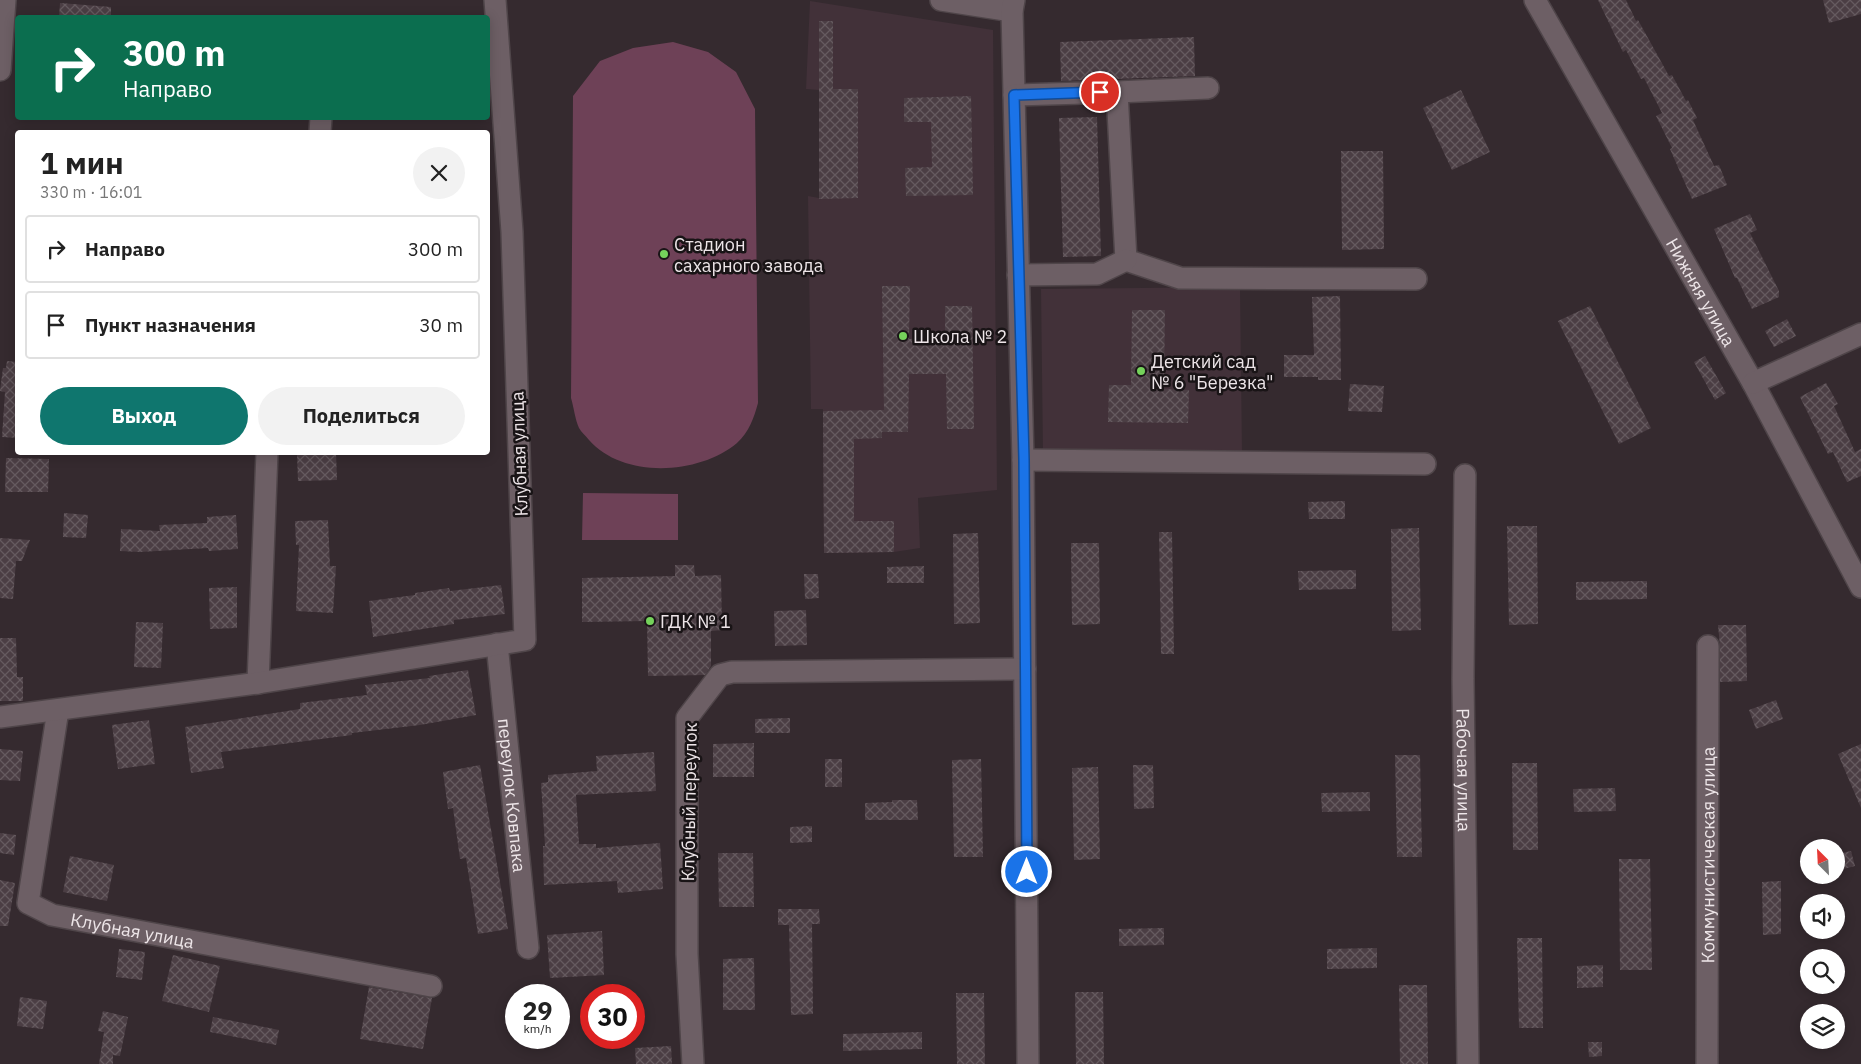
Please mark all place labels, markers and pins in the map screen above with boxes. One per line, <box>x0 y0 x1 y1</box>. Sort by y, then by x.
pin <box>1079 71 1121 113</box>
place label: Стадион сахарного завода <box>674 233 824 277</box>
marker: Стадион сахарного завода <box>658 248 670 260</box>
place label: Школа № 2 <box>913 325 1007 348</box>
marker: Школа № 2 <box>897 330 909 342</box>
place label: Детский сад № 6 "Березка" <box>1151 350 1274 394</box>
marker: Детский сад № 6 "Березка" <box>1135 365 1147 377</box>
place label: ГДК № 1 <box>660 610 731 633</box>
marker: ГДК № 1 <box>644 615 656 627</box>

